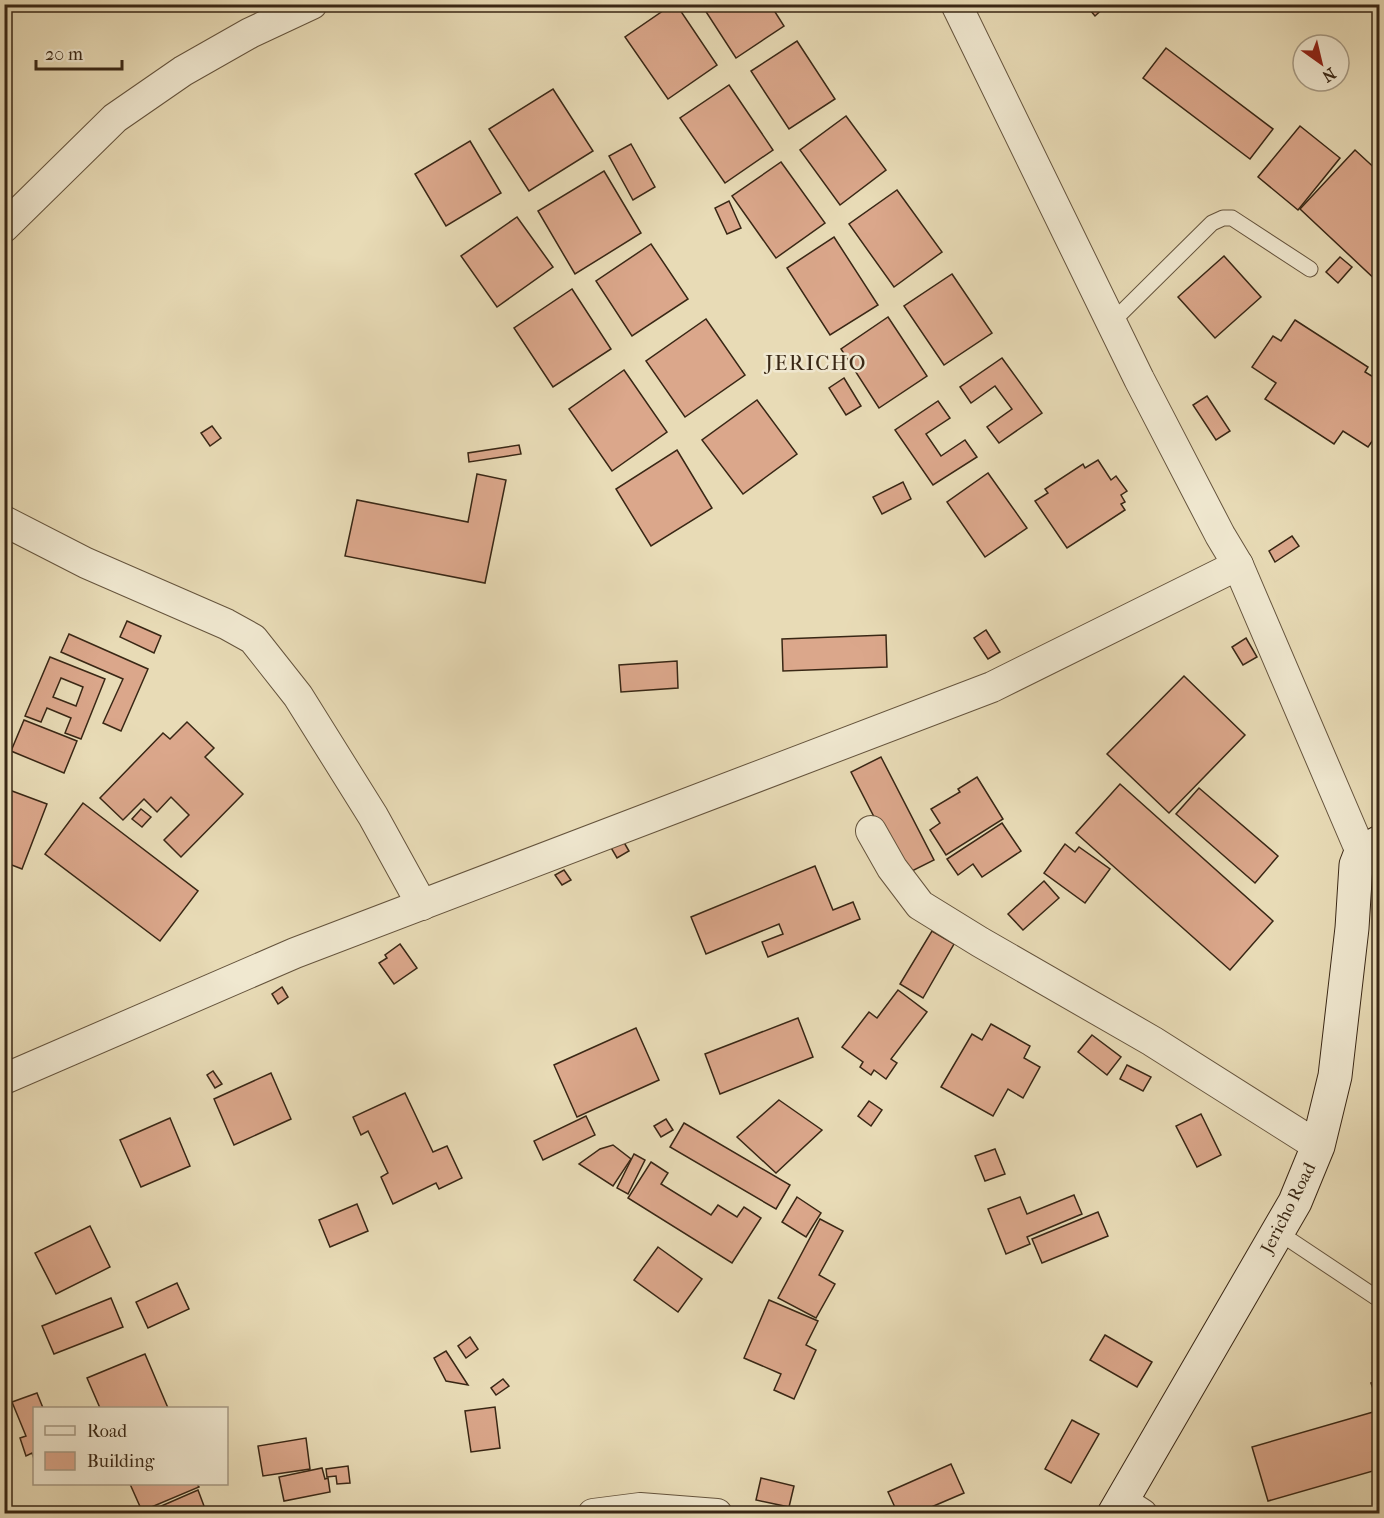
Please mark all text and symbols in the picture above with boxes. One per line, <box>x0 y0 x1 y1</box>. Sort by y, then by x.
scale bar <box>36 33 122 71</box>
north arrow <box>1291 33 1351 93</box>
text: 20 m <box>45 44 83 65</box>
text: N <box>1318 64 1339 87</box>
district label: JERICHO <box>763 351 867 375</box>
street label: Jericho Road <box>1256 1159 1320 1259</box>
legend <box>33 1407 228 1485</box>
text: Road <box>87 1421 127 1442</box>
text: Building <box>87 1451 155 1472</box>

